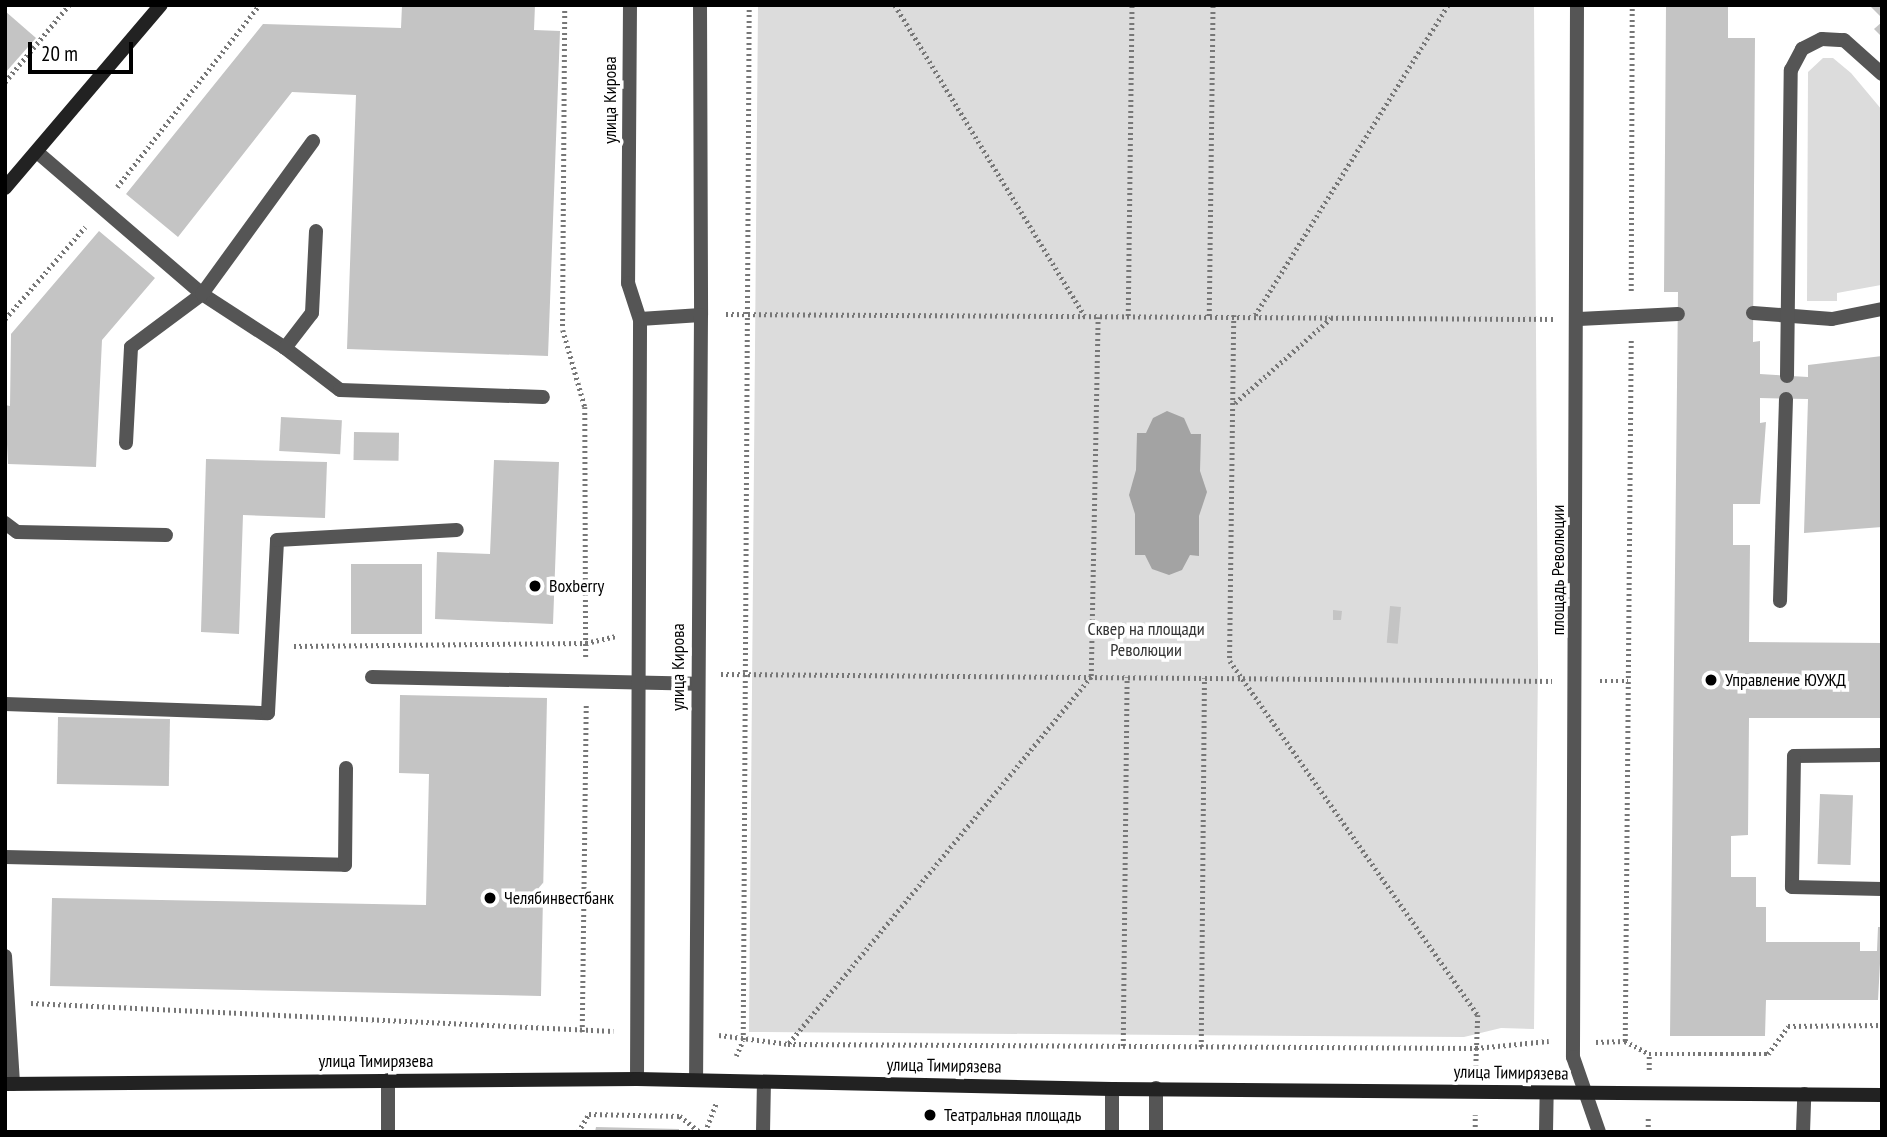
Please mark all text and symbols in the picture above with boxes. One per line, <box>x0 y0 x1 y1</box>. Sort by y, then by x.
scale bar <box>32 28 136 72</box>
text: 20 m <box>41 40 78 67</box>
street label: улица Кирова <box>599 56 621 144</box>
street label: площадь Революции <box>1547 504 1569 636</box>
place label: Boxberry <box>549 575 604 597</box>
marker: Boxberry <box>527 578 543 594</box>
park label: Сквер на площади Революции <box>1087 619 1205 662</box>
street label: улица Кирова <box>667 623 689 711</box>
place label: Управление ЮУЖД <box>1725 669 1846 691</box>
marker: Управление ЮУЖД <box>1703 672 1719 688</box>
place label: Челябинвестбанк <box>504 887 614 909</box>
marker: Челябинвестбанк <box>482 890 498 906</box>
street label: улица Тимирязева <box>318 1050 434 1072</box>
street label: улица Тимирязева <box>886 1054 1002 1078</box>
street label: улица Тимирязева <box>1453 1061 1569 1085</box>
place label: Театральная площадь <box>944 1104 1081 1126</box>
marker: Театральная площадь <box>922 1107 938 1123</box>

